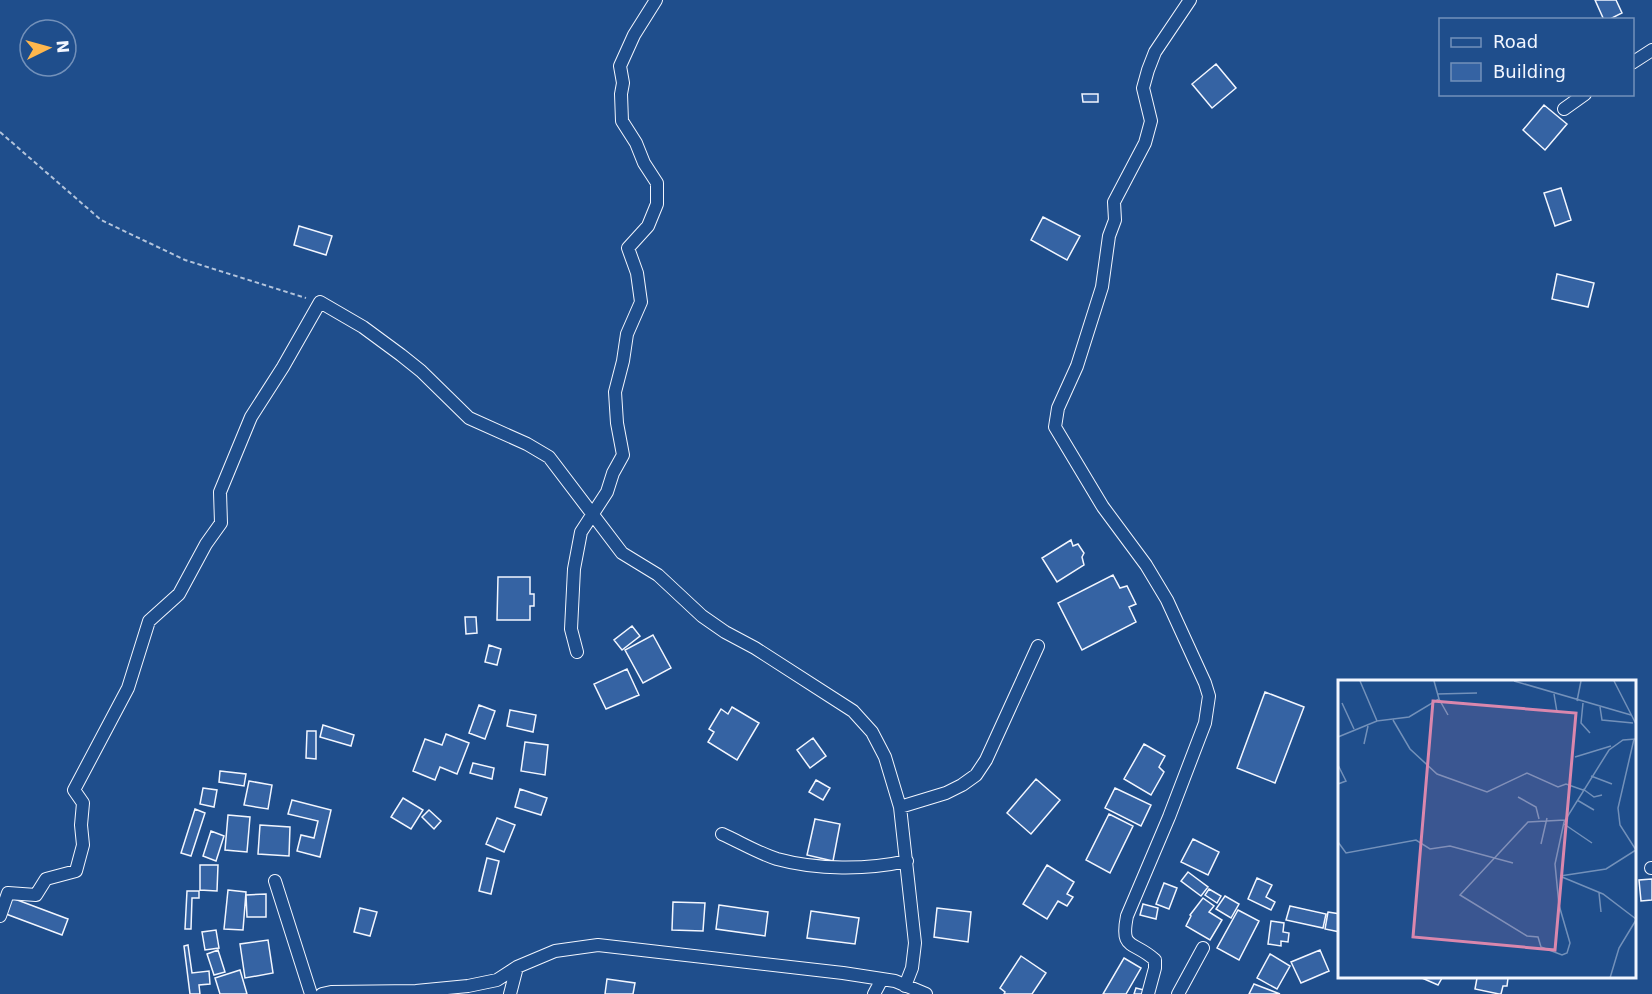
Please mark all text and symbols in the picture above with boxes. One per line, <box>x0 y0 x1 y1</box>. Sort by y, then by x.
north arrow <box>18 18 78 78</box>
legend <box>1439 18 1634 96</box>
text: Road <box>1493 31 1538 52</box>
text: N <box>52 39 72 54</box>
text: Building <box>1493 61 1566 82</box>
inset map <box>1338 680 1637 979</box>

